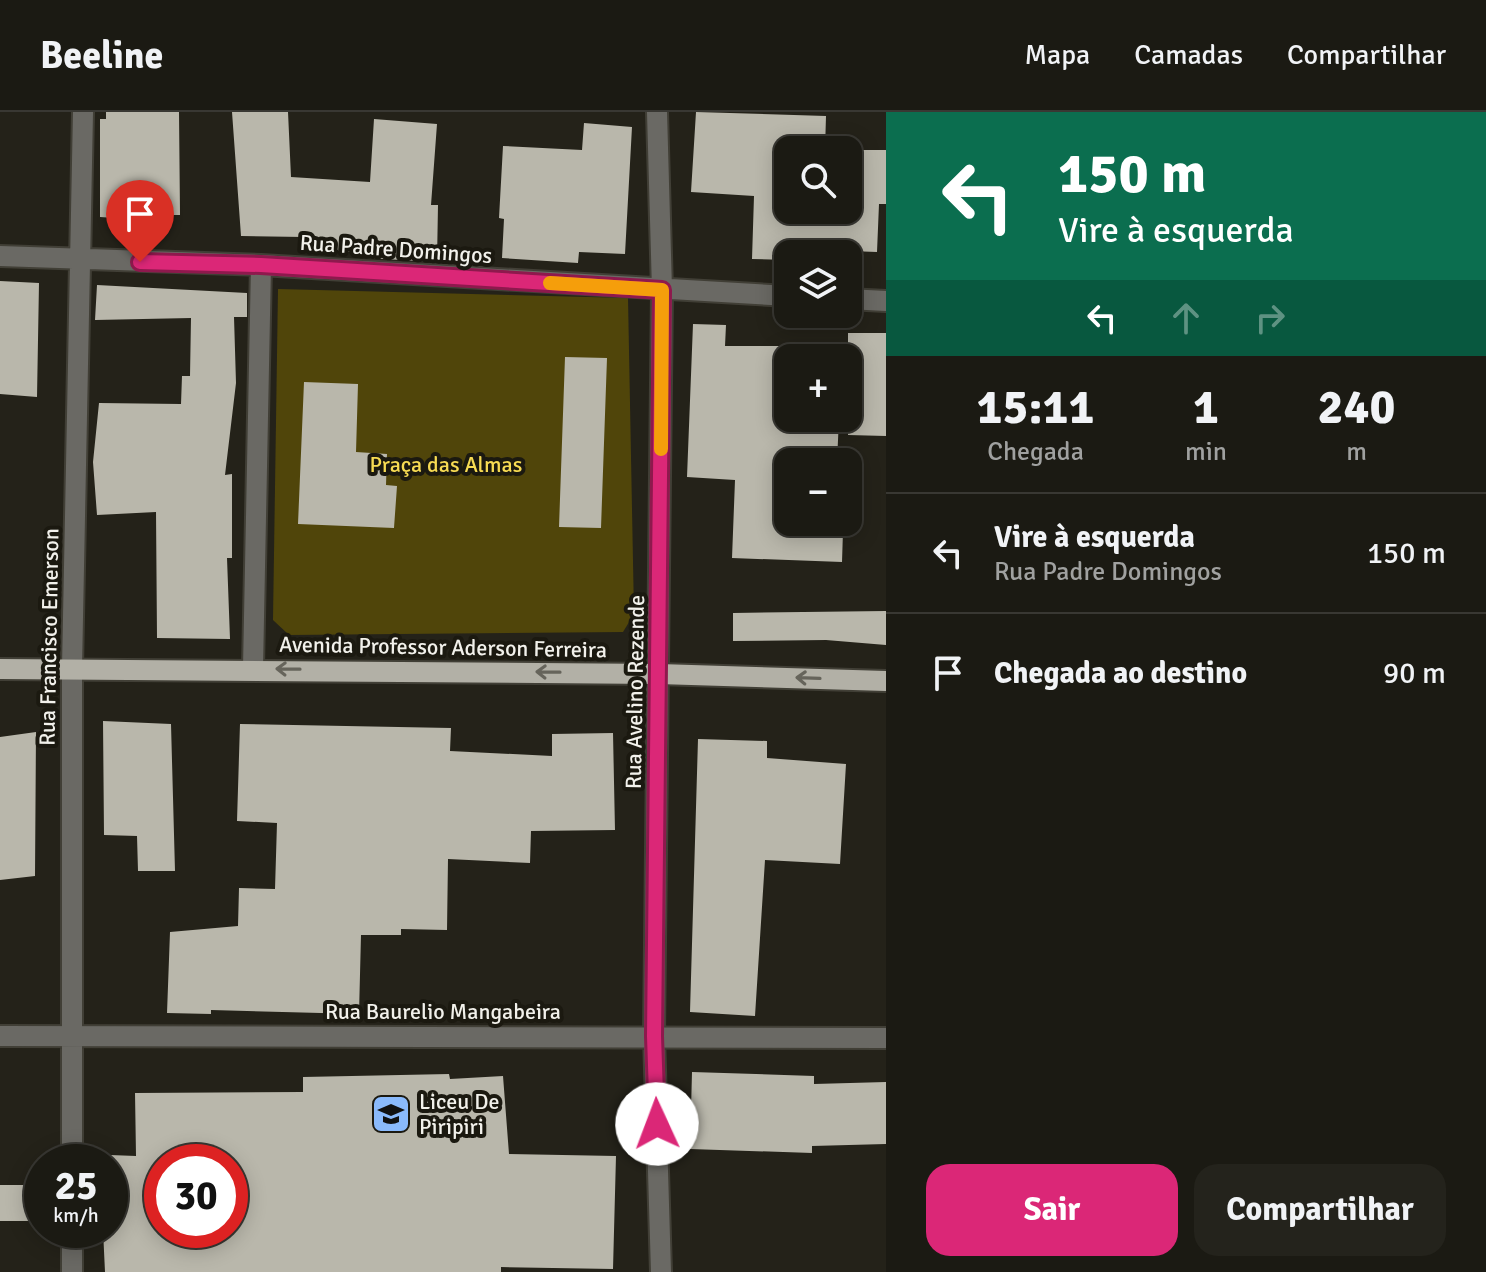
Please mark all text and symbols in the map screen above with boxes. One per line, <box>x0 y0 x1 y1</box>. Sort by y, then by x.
text: Beeline <box>40 32 163 79</box>
text: Mapa <box>1024 38 1090 72</box>
text: Camadas <box>1134 38 1243 72</box>
text: Compartilhar <box>1287 38 1446 72</box>
map controls <box>774 136 862 536</box>
button: search <box>774 136 862 224</box>
text: 150 m <box>1058 139 1206 208</box>
icon: left <box>926 144 1030 248</box>
pin <box>106 180 174 262</box>
icon: arrive <box>118 192 162 236</box>
text: Vire à esquerda <box>1058 208 1294 253</box>
street label: Rua Padre Domingos <box>299 229 493 269</box>
button: layers <box>774 240 862 328</box>
icon: left <box>1080 296 1124 340</box>
icon: ahead <box>1164 296 1208 340</box>
icon: right <box>1248 296 1292 340</box>
button: + <box>774 344 862 432</box>
text: 15:11 <box>977 378 1094 437</box>
text: 1 <box>1193 378 1219 437</box>
text: 240 <box>1318 378 1395 437</box>
text: Chegada <box>987 436 1084 468</box>
text: min <box>1185 436 1227 468</box>
text: m <box>1346 436 1367 468</box>
button: − <box>774 448 862 536</box>
park label: Praça das Almas <box>370 451 522 478</box>
text: Vire à esquerda <box>994 519 1195 556</box>
street label: Rua Francisco Emerson <box>34 528 64 746</box>
icon: left <box>926 531 970 575</box>
text: 150 m <box>1367 535 1446 572</box>
text: Rua Padre Domingos <box>994 556 1222 588</box>
street label: Rua Avelino Rezende <box>620 595 650 789</box>
street label: Avenida Professor Aderson Ferreira <box>279 631 607 663</box>
icon: arrive <box>926 651 970 695</box>
text: Chegada ao destino <box>994 655 1247 692</box>
text: 90 m <box>1383 655 1446 692</box>
one-way arrow <box>275 661 302 676</box>
one-way arrow <box>535 664 562 680</box>
one-way arrow <box>795 671 822 686</box>
street label: Rua Baurelio Mangabeira <box>325 998 561 1025</box>
position arrow <box>615 1082 699 1166</box>
place label: Liceu De Piripiri <box>419 1088 499 1140</box>
school or university icon: Liceu De Piripiri <box>370 1093 412 1135</box>
speed limit sign: 30 <box>144 1144 248 1248</box>
text: 25 <box>54 1161 98 1211</box>
button: Sair <box>926 1164 1178 1256</box>
button: Compartilhar <box>1194 1164 1446 1256</box>
text: km/h <box>53 1203 99 1228</box>

